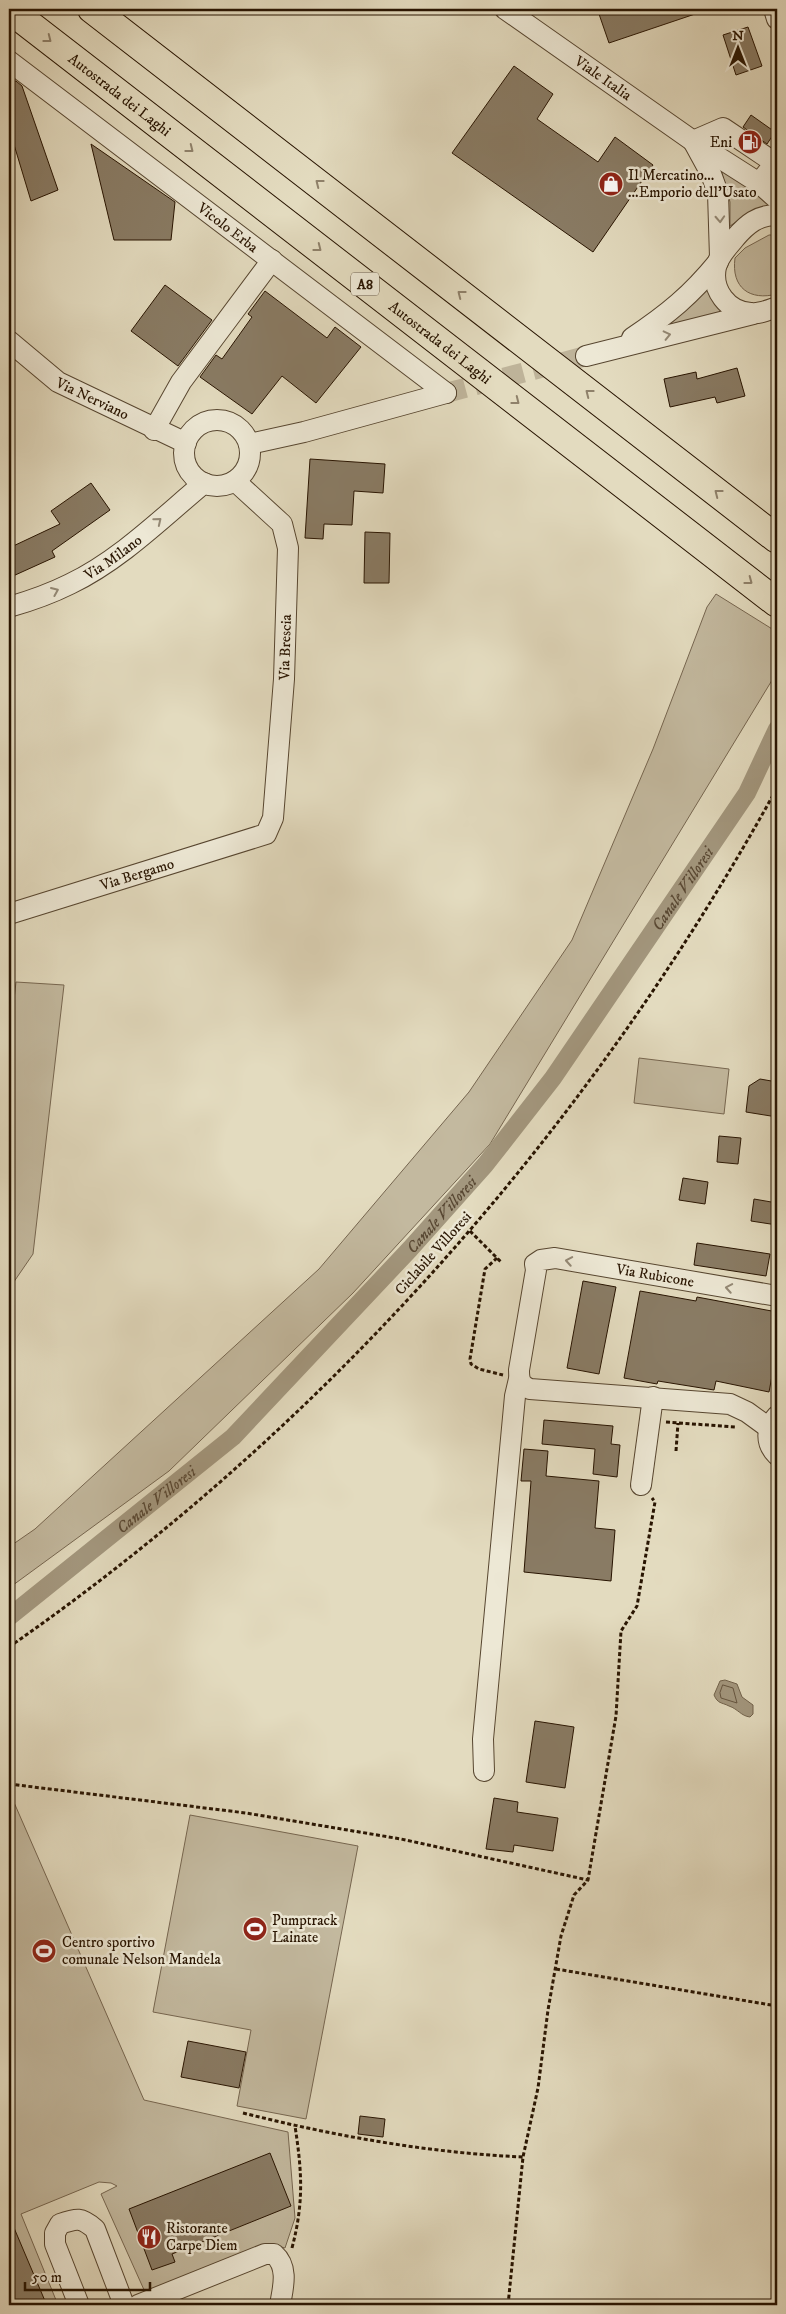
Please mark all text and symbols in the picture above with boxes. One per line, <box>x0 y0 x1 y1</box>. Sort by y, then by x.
north arrow <box>714 22 764 72</box>
text: N <box>732 27 744 45</box>
one-way arrow <box>42 33 51 42</box>
street label: Autostrada dei Laghi <box>64 49 175 141</box>
street label: Viale Italia <box>570 51 636 105</box>
fuel station icon: Eni <box>737 129 763 155</box>
place label: Eni <box>710 133 732 152</box>
one-way arrow <box>184 143 193 151</box>
place label: Il Mercatino... ...Emporio dell'Usato <box>628 166 757 202</box>
shop icon: Il Mercatino... ...Emporio dell'Usato <box>598 171 624 197</box>
one-way arrow <box>316 181 325 189</box>
street label: Vicolo Erba <box>193 198 262 257</box>
one-way arrow <box>714 215 725 223</box>
one-way arrow <box>312 243 321 251</box>
road number: A8 <box>351 272 379 296</box>
one-way arrow <box>458 291 467 299</box>
street label: Autostrada dei Laghi <box>385 297 495 389</box>
one-way arrow <box>663 330 672 341</box>
street label: Via Nerviano <box>52 373 132 424</box>
one-way arrow <box>586 391 595 399</box>
one-way arrow <box>510 396 519 404</box>
one-way arrow <box>714 490 724 499</box>
one-way arrow <box>152 519 161 527</box>
street label: Via Milano <box>80 531 146 585</box>
one-way arrow <box>743 575 753 584</box>
one-way arrow <box>50 586 59 597</box>
street label: Via Brescia <box>275 613 296 681</box>
water label: Canale Villoresi <box>647 843 719 934</box>
street label: Via Bergamo <box>97 854 176 895</box>
water label: Canale Villoresi <box>402 1172 482 1258</box>
street label: Ciclabile Villoresi <box>391 1207 476 1299</box>
one-way arrow <box>565 1256 573 1266</box>
street label: Via Rubicone <box>614 1259 696 1292</box>
one-way arrow <box>725 1283 734 1293</box>
water label: Canale Villoresi <box>112 1461 201 1538</box>
place label: Pumptrack Lainate <box>272 1911 338 1947</box>
sports icon: Pumptrack Lainate <box>242 1916 268 1942</box>
place label: Centro sportivo comunale Nelson Mandela <box>62 1933 221 1969</box>
sports icon: Centro sportivo comunale Nelson Mandela <box>31 1938 57 1964</box>
place label: Ristorante Carpe Diem <box>166 2219 237 2255</box>
restaurant icon: Ristorante Carpe Diem <box>136 2224 162 2250</box>
scale bar <box>25 2259 150 2291</box>
text: 50 m <box>32 2268 62 2287</box>

